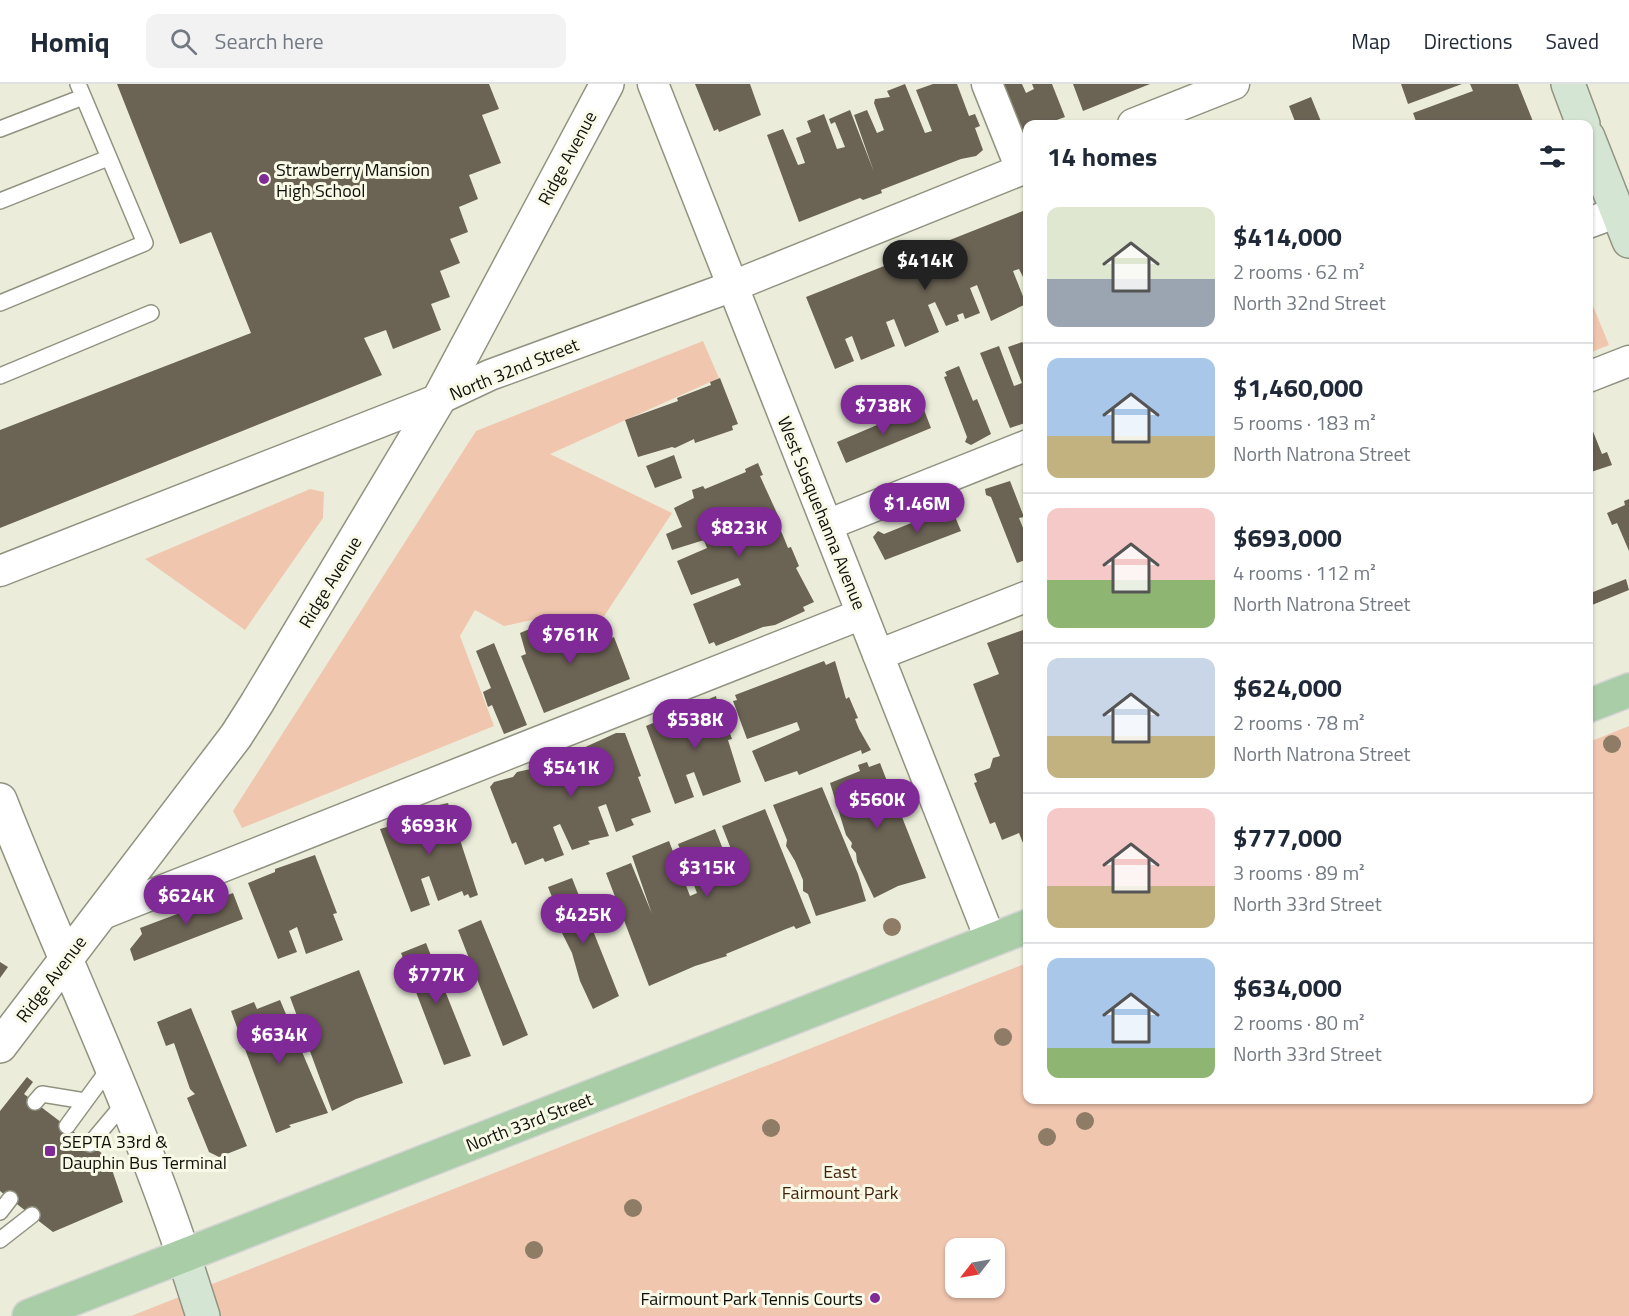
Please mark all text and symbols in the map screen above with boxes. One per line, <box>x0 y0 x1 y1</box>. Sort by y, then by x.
search box <box>146 14 566 68</box>
text: Homiq <box>30 20 110 63</box>
text: Search here <box>215 24 324 58</box>
icon: search <box>167 25 200 58</box>
text: Map <box>1351 25 1391 57</box>
text: Directions <box>1424 25 1513 57</box>
text: Saved <box>1546 25 1599 57</box>
street label: Ridge Avenue <box>531 106 603 210</box>
text: 14 homes <box>1047 137 1157 176</box>
icon: filters <box>1536 140 1569 173</box>
place label: Strawberry Mansion High School <box>276 156 430 204</box>
marker: Strawberry Mansion High School <box>257 172 271 186</box>
text: $414,000 <box>1233 217 1342 256</box>
icon: home <box>1095 231 1167 303</box>
pin: $414K <box>883 240 967 291</box>
text: $414K <box>897 244 953 275</box>
text: 2 rooms · 62 m² <box>1233 256 1365 287</box>
text: North 32nd Street <box>1233 287 1386 318</box>
street label: North 32nd Street <box>445 330 583 407</box>
text: $1,460,000 <box>1233 368 1363 407</box>
icon: home <box>1095 382 1167 454</box>
pin: $738K <box>841 385 925 436</box>
text: $738K <box>855 389 911 420</box>
text: 5 rooms · 183 m² <box>1233 407 1376 438</box>
street label: West Susquehanna Avenue <box>771 412 873 614</box>
text: North Natrona Street <box>1233 438 1411 469</box>
pin: $1.46M <box>868 483 966 534</box>
text: $1.46M <box>883 487 951 518</box>
pin: $823K <box>697 507 781 558</box>
text: $823K <box>711 511 767 542</box>
text: $693,000 <box>1233 518 1342 557</box>
street label: Ridge Avenue <box>292 531 368 633</box>
icon: home <box>1095 532 1167 604</box>
text: 4 rooms · 112 m² <box>1233 557 1376 588</box>
text: North Natrona Street <box>1233 588 1411 619</box>
pin: $761K <box>528 614 612 665</box>
text: $761K <box>542 618 598 649</box>
text: $624,000 <box>1233 668 1342 707</box>
icon: home <box>1095 682 1167 754</box>
pin: $538K <box>653 699 737 750</box>
text: $538K <box>667 703 723 734</box>
text: 2 rooms · 78 m² <box>1233 707 1365 738</box>
text: North Natrona Street <box>1233 738 1411 769</box>
pin: $541K <box>529 747 613 798</box>
text: $541K <box>543 751 599 782</box>
pin: $560K <box>835 779 919 830</box>
text: $560K <box>849 783 905 814</box>
pin: $693K <box>387 805 471 856</box>
text: $693K <box>401 809 457 840</box>
text: $777,000 <box>1233 818 1342 857</box>
icon: home <box>1095 832 1167 904</box>
pin: $315K <box>665 847 749 898</box>
text: $315K <box>679 851 735 882</box>
text: 3 rooms · 89 m² <box>1233 857 1365 888</box>
pin: $624K <box>144 875 228 926</box>
text: $624K <box>158 879 214 910</box>
text: North 33rd Street <box>1233 888 1382 919</box>
pin: $425K <box>541 894 625 945</box>
text: $425K <box>555 898 611 929</box>
street label: Ridge Avenue <box>9 930 93 1028</box>
pin: $777K <box>394 954 478 1005</box>
text: $777K <box>408 958 464 989</box>
text: $634,000 <box>1233 968 1342 1007</box>
icon: home <box>1095 982 1167 1054</box>
text: 2 rooms · 80 m² <box>1233 1007 1365 1038</box>
pin: $634K <box>237 1014 321 1065</box>
text: $634K <box>251 1018 307 1049</box>
text: North 33rd Street <box>1233 1038 1382 1069</box>
street label: North 33rd Street <box>462 1085 597 1159</box>
place label: SEPTA 33rd & Dauphin Bus Terminal <box>62 1128 227 1176</box>
marker: SEPTA 33rd & Dauphin Bus Terminal <box>43 1144 57 1158</box>
park label: East Fairmount Park <box>782 1158 899 1206</box>
north arrow <box>945 1238 1005 1298</box>
map controls <box>945 1238 1005 1298</box>
place label: Fairmount Park Tennis Courts <box>640 1285 863 1312</box>
marker: Fairmount Park Tennis Courts <box>868 1291 882 1305</box>

